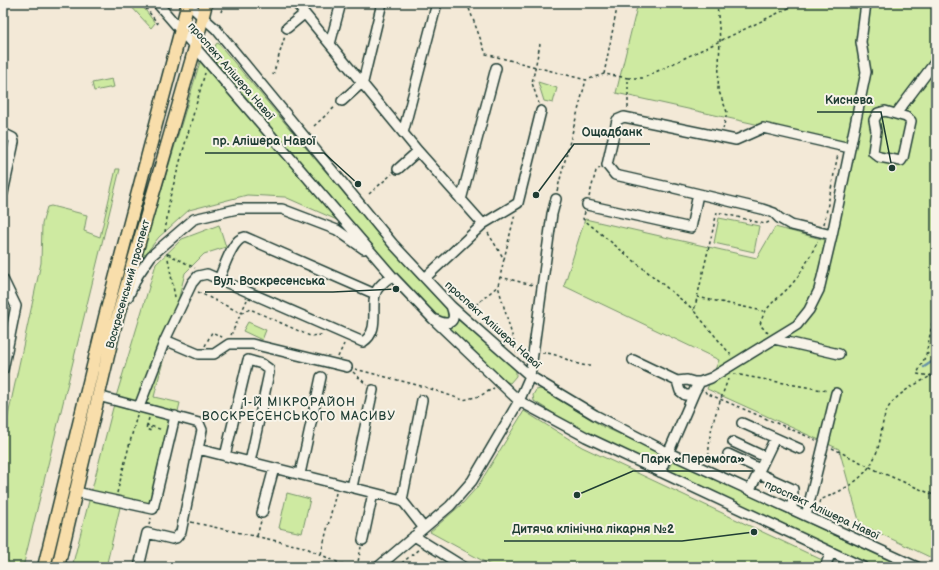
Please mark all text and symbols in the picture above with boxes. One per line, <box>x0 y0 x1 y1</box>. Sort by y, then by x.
street label: проспект Алішера Навої <box>185 20 277 123</box>
callout: Киснева <box>817 88 881 112</box>
text: Киснева <box>825 93 874 108</box>
callout: Ощадбанк <box>574 120 650 144</box>
text: Ощадбанк <box>582 125 643 140</box>
callout: пр. Алішера Навої <box>205 129 324 153</box>
text: пр. Алішера Навої <box>213 134 317 149</box>
street label: Воскресенський проспект <box>103 218 153 350</box>
callout: Вул. Воскресенська <box>205 268 333 292</box>
text: Вул. Воскресенська <box>213 274 326 289</box>
street label: проспект Алішера Навої <box>442 278 544 372</box>
district label: 1-Й МІКРОРАЙОН ВОСКРЕСЕНСЬКОГО МАСИВУ <box>202 395 396 424</box>
callout: Парк «Перемога» <box>633 447 753 471</box>
text: Парк «Перемога» <box>641 452 745 467</box>
street label: проспект Алішера Навої <box>763 478 882 542</box>
callout: Дитяча клінічна лікарня №2 <box>504 517 682 541</box>
text: Дитяча клінічна лікарня №2 <box>512 522 675 537</box>

